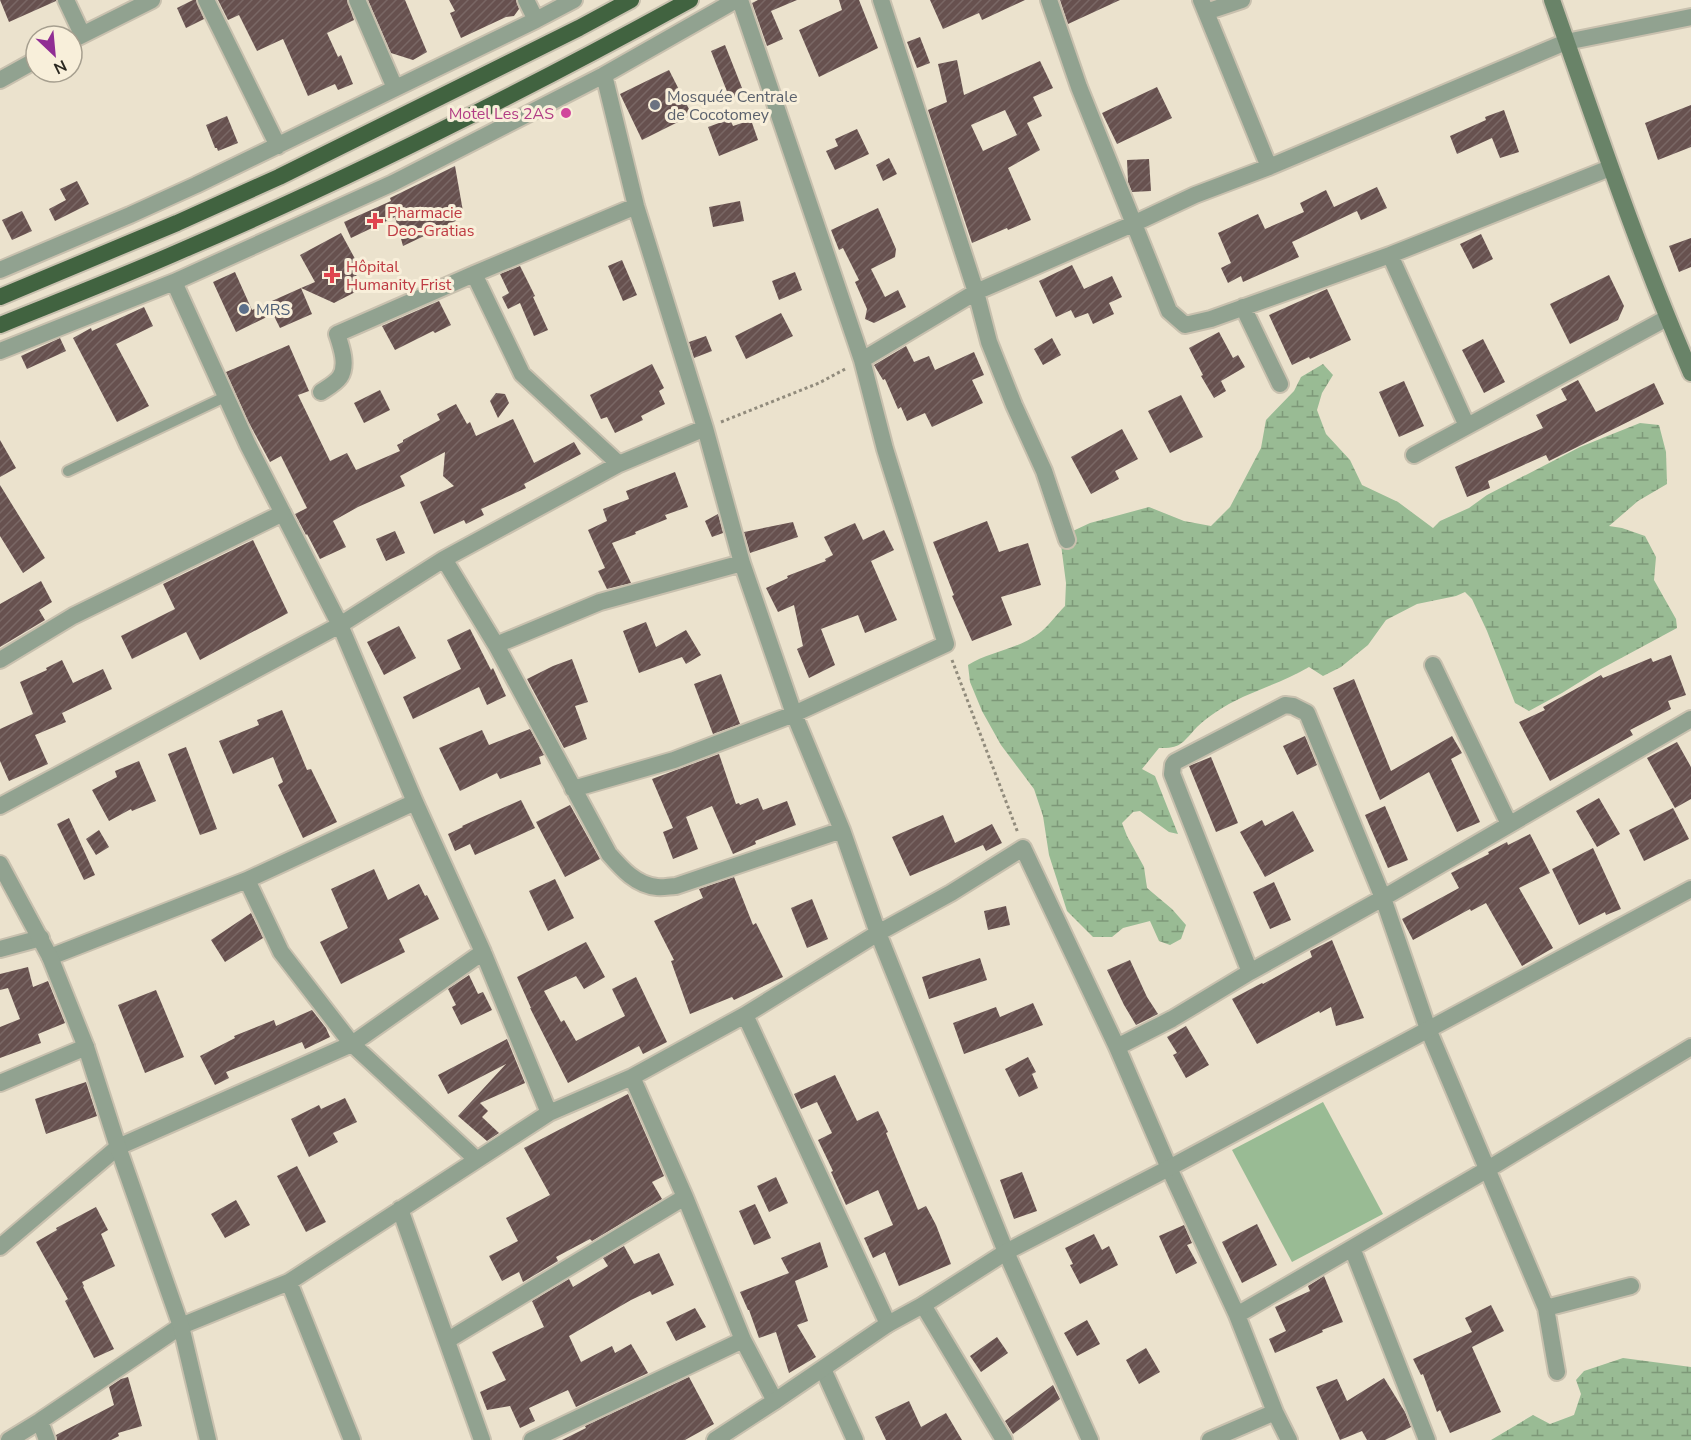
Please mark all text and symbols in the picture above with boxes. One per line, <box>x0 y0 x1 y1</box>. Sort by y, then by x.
north arrow <box>24 24 84 84</box>
text: N <box>50 54 70 79</box>
place label: Mosquée Centrale de Cocotomey <box>667 86 797 126</box>
marker: Mosquée Centrale de Cocotomey <box>648 98 662 112</box>
place label: Motel Les 2AS <box>449 103 554 125</box>
marker: Motel Les 2AS <box>559 106 573 120</box>
place label: Pharmacie Deo-Gratias <box>387 202 475 242</box>
marker: Pharmacie Deo-Gratias <box>368 214 382 228</box>
place label: Hôpital Humanity Frist <box>346 256 452 296</box>
marker: Hôpital Humanity Frist <box>323 266 341 284</box>
place label: MRS <box>256 299 290 321</box>
marker: MRS <box>237 302 251 316</box>

